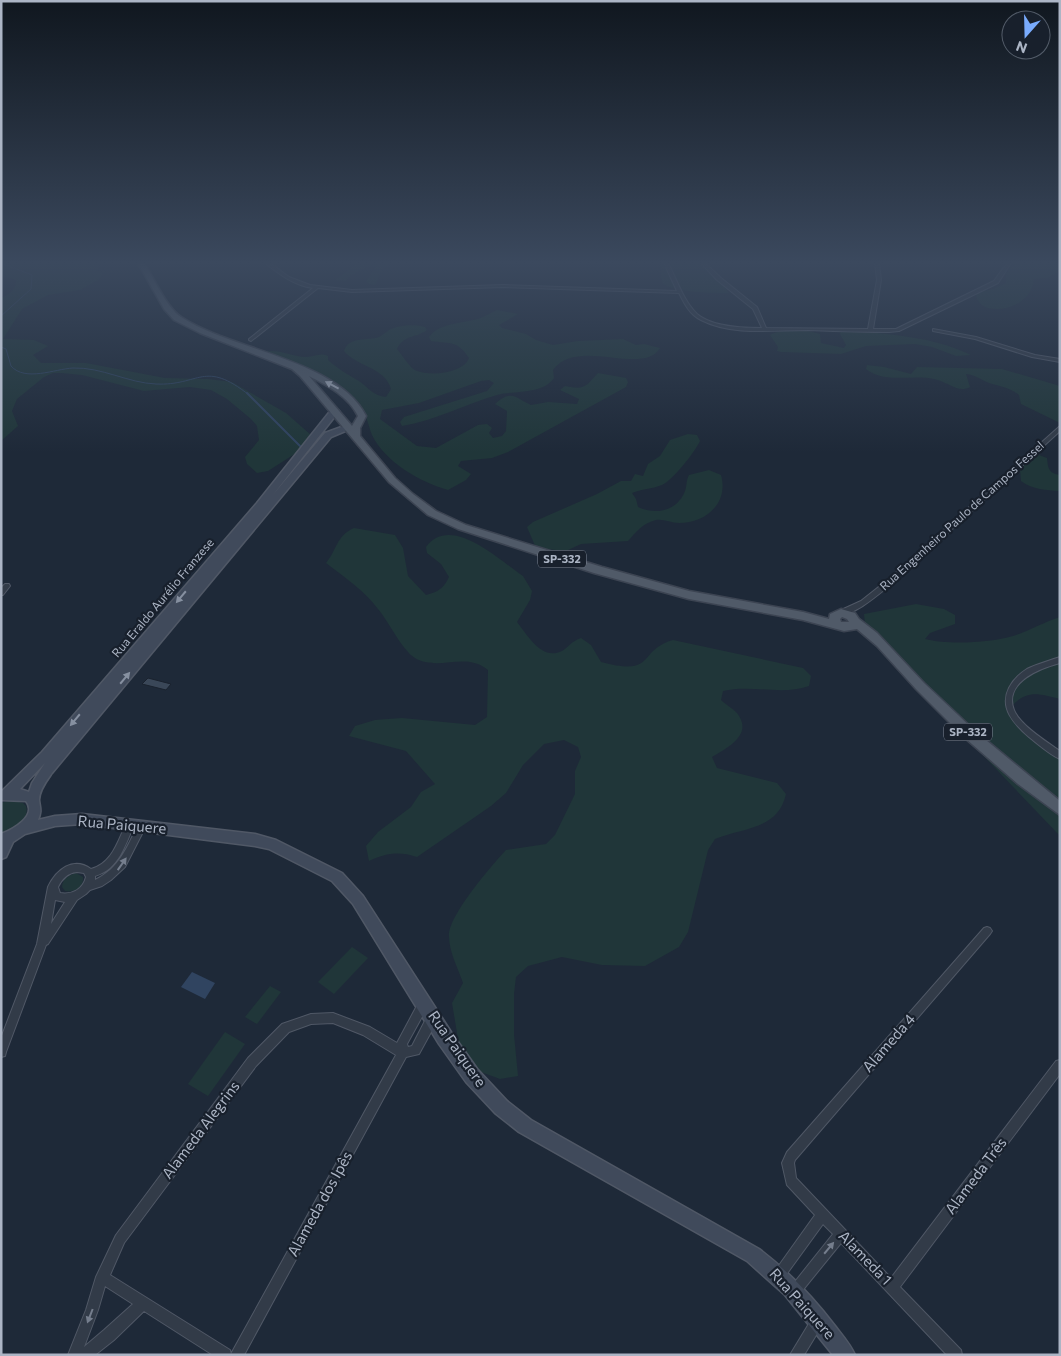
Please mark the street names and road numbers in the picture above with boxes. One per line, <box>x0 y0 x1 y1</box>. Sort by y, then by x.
street label: Rua Engenheiro Paulo de Campos Fessel <box>876 438 1046 593</box>
street label: Rua Eraldo Aurélio Franzese <box>108 535 216 660</box>
road number: SP-332 <box>538 550 586 568</box>
road number: SP-332 <box>944 724 992 740</box>
street label: Rua Paiquere <box>77 811 167 837</box>
street label: Rua Paiquere <box>425 1007 491 1090</box>
street label: Alameda 4 <box>858 1009 918 1075</box>
street label: Alameda Alegrins <box>158 1077 243 1182</box>
street label: Alameda Três <box>941 1133 1010 1217</box>
street label: Alameda dos Ipês <box>283 1148 356 1259</box>
street label: Alameda 1 <box>835 1226 896 1288</box>
street label: Rua Paiquere <box>766 1264 839 1342</box>

